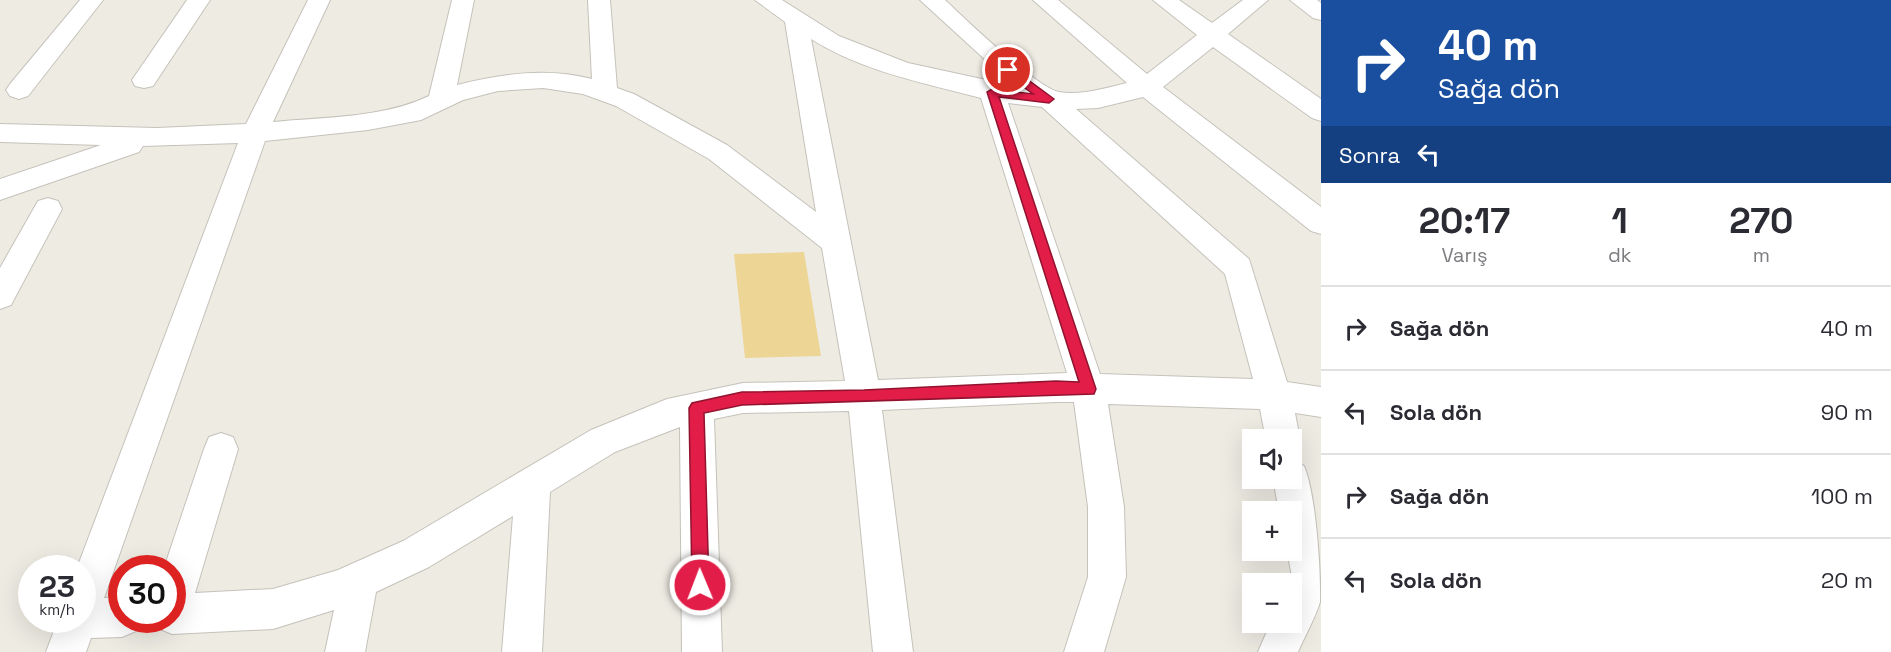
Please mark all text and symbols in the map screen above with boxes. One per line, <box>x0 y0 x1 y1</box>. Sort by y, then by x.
text: 40 m <box>1438 19 1538 72</box>
icon: right <box>1339 24 1417 102</box>
pin <box>982 44 1033 95</box>
icon: arrive <box>991 53 1024 86</box>
text: Sağa dön <box>1438 71 1560 106</box>
icon: left <box>1412 138 1445 171</box>
text: Sonra <box>1339 141 1400 169</box>
text: 20:17 <box>1419 198 1510 244</box>
text: 1 <box>1612 198 1628 244</box>
text: 270 <box>1729 198 1793 244</box>
text: Varış <box>1441 242 1488 268</box>
text: dk <box>1608 242 1632 268</box>
text: m <box>1753 242 1770 268</box>
icon: right <box>1339 312 1372 345</box>
text: Sağa dön <box>1390 314 1489 342</box>
text: 40 m <box>1821 314 1873 342</box>
icon: left <box>1339 396 1372 429</box>
text: Sola dön <box>1390 398 1482 426</box>
text: 90 m <box>1821 398 1873 426</box>
map controls <box>1242 429 1302 633</box>
button: sound <box>1242 429 1302 489</box>
icon: right <box>1339 480 1372 513</box>
text: Sağa dön <box>1390 482 1489 510</box>
text: 100 m <box>1811 482 1873 510</box>
button: + <box>1242 501 1302 561</box>
position arrow <box>668 553 732 617</box>
speed limit sign: 30 <box>108 555 186 633</box>
icon: left <box>1339 564 1372 597</box>
text: Sola dön <box>1390 566 1482 594</box>
text: 20 m <box>1821 566 1873 594</box>
text: 23 <box>39 567 75 606</box>
button: − <box>1242 573 1302 633</box>
text: km/h <box>39 600 75 619</box>

